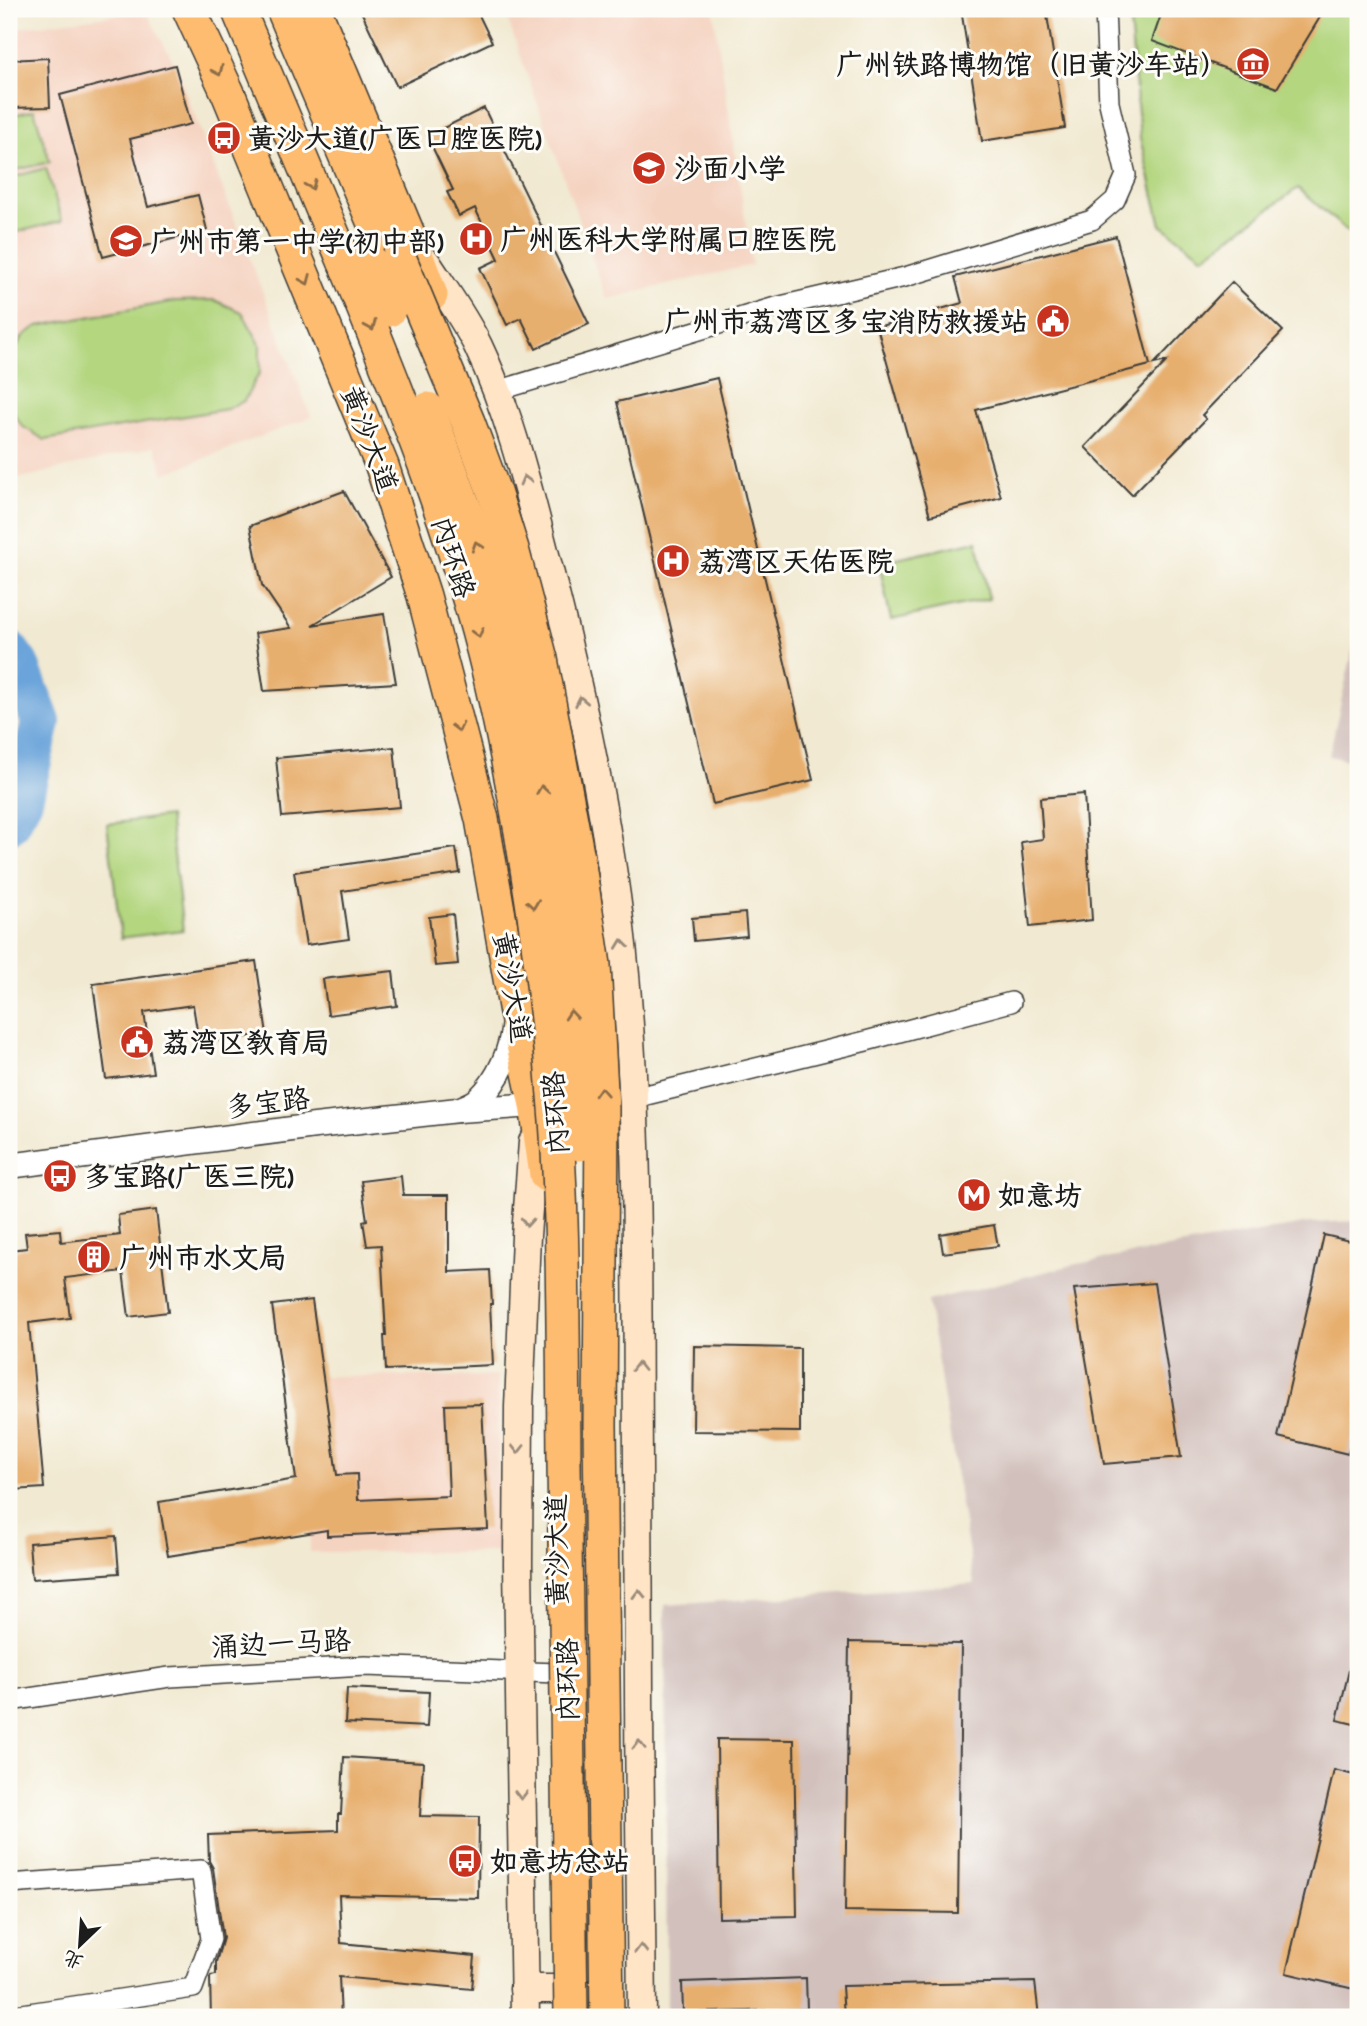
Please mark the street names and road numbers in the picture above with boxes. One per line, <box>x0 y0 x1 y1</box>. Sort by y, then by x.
street label: 黄沙大道 <box>327 381 404 500</box>
street label: 内环路 <box>417 512 481 605</box>
street label: 黄沙大道 <box>479 929 537 1046</box>
street label: 内环路 <box>537 1069 583 1156</box>
street label: 多宝路 <box>224 1082 313 1132</box>
street label: 黄沙大道 <box>540 1494 582 1606</box>
street label: 涌边一马路 <box>210 1624 352 1672</box>
street label: 内环路 <box>551 1638 593 1722</box>

